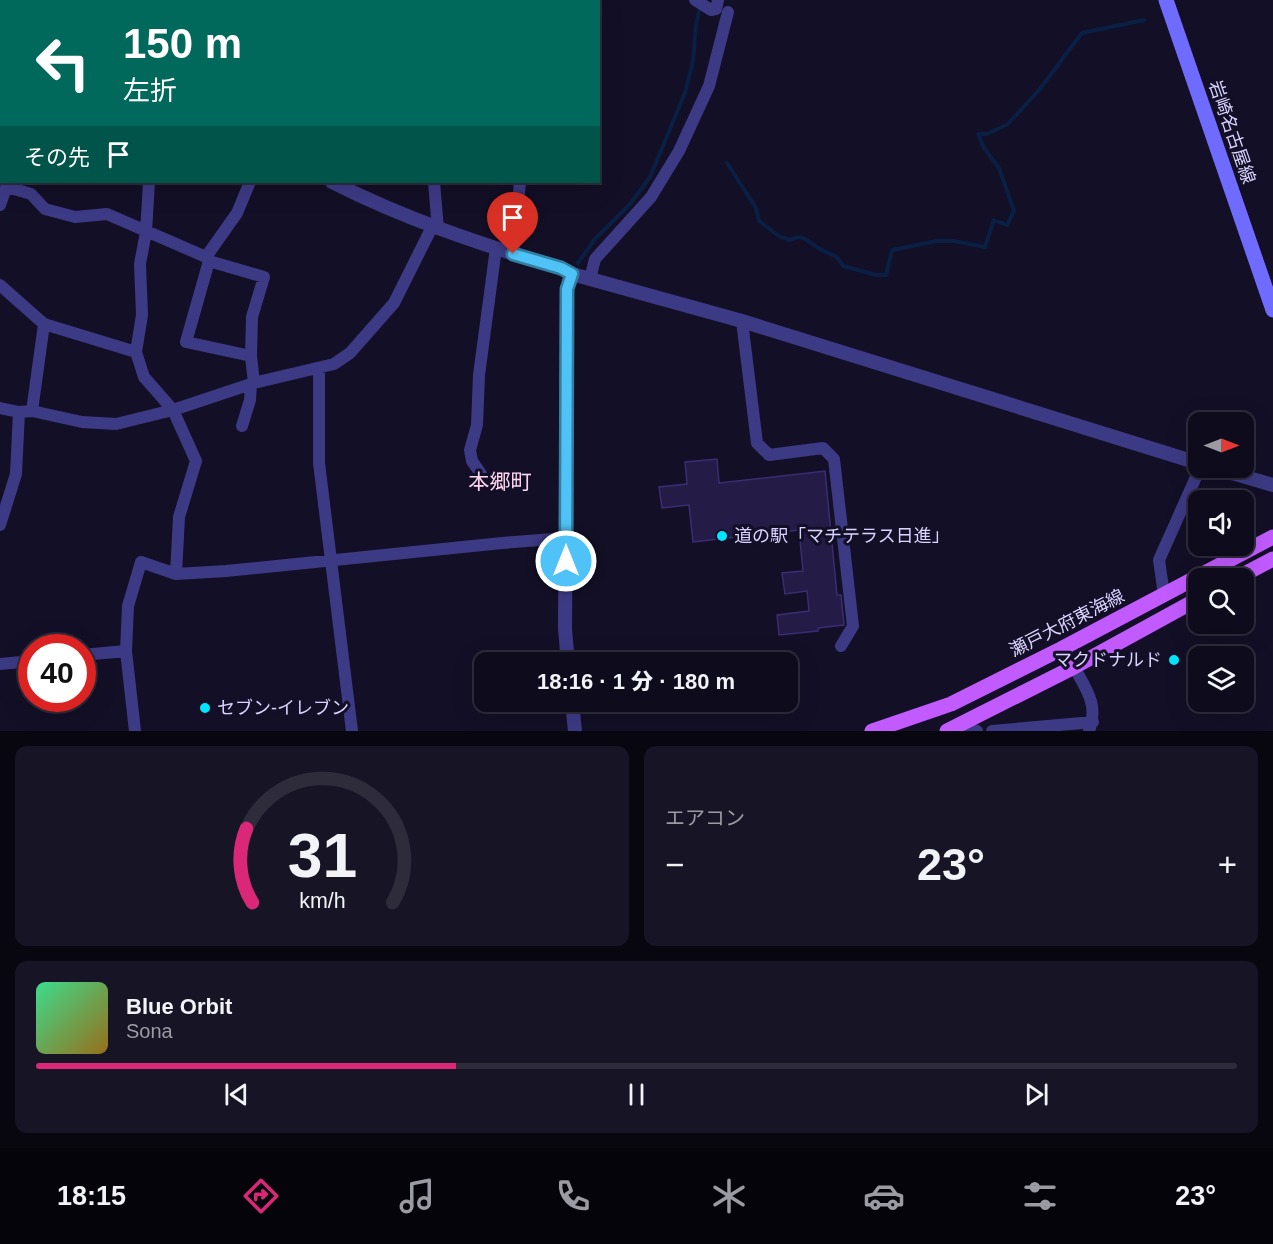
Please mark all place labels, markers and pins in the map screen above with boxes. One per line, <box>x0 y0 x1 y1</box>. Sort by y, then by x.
pin <box>487 192 538 254</box>
place label: 道の駅「マチテラス日進」 <box>734 526 950 546</box>
marker: 道の駅「マチテラス日進」 <box>715 529 729 543</box>
place label: マクドナルド <box>1054 650 1162 670</box>
marker: マクドナルド <box>1167 653 1181 667</box>
place label: セブン-イレブン <box>217 698 349 718</box>
marker: セブン-イレブン <box>198 701 212 715</box>

